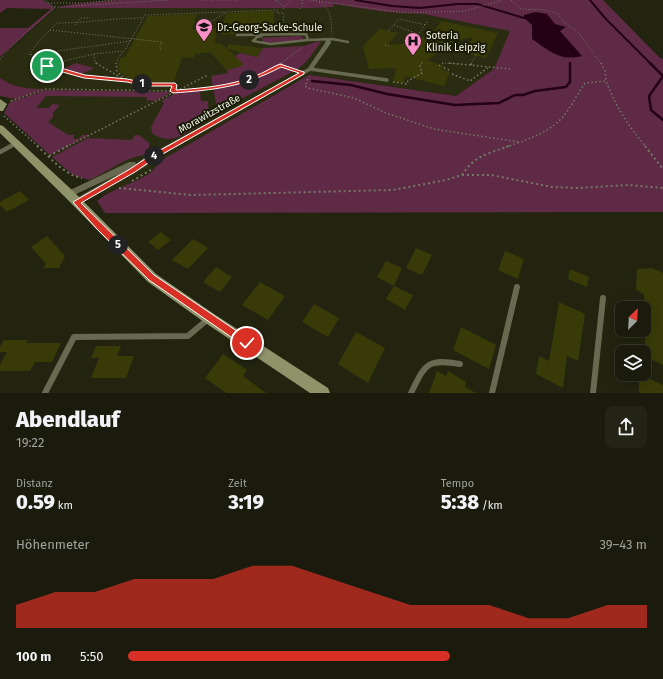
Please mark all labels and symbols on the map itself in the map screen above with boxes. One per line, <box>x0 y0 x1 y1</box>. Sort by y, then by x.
school or university icon: Dr.-Georg-Sacke-Schule <box>194 17 214 42</box>
place label: Dr.-Georg-Sacke-Schule <box>217 22 323 34</box>
place label: Soteria Klinik Leipzig <box>426 30 486 54</box>
hospital icon: Soteria Klinik Leipzig <box>403 31 423 56</box>
pin <box>30 49 64 83</box>
pin: 2 <box>239 70 259 90</box>
pin: 1 <box>132 74 152 94</box>
street label: Morawitzstraße <box>176 92 243 136</box>
pin: 4 <box>144 146 164 166</box>
pin: 5 <box>108 235 128 255</box>
north arrow <box>615 301 651 337</box>
pin <box>230 326 264 360</box>

